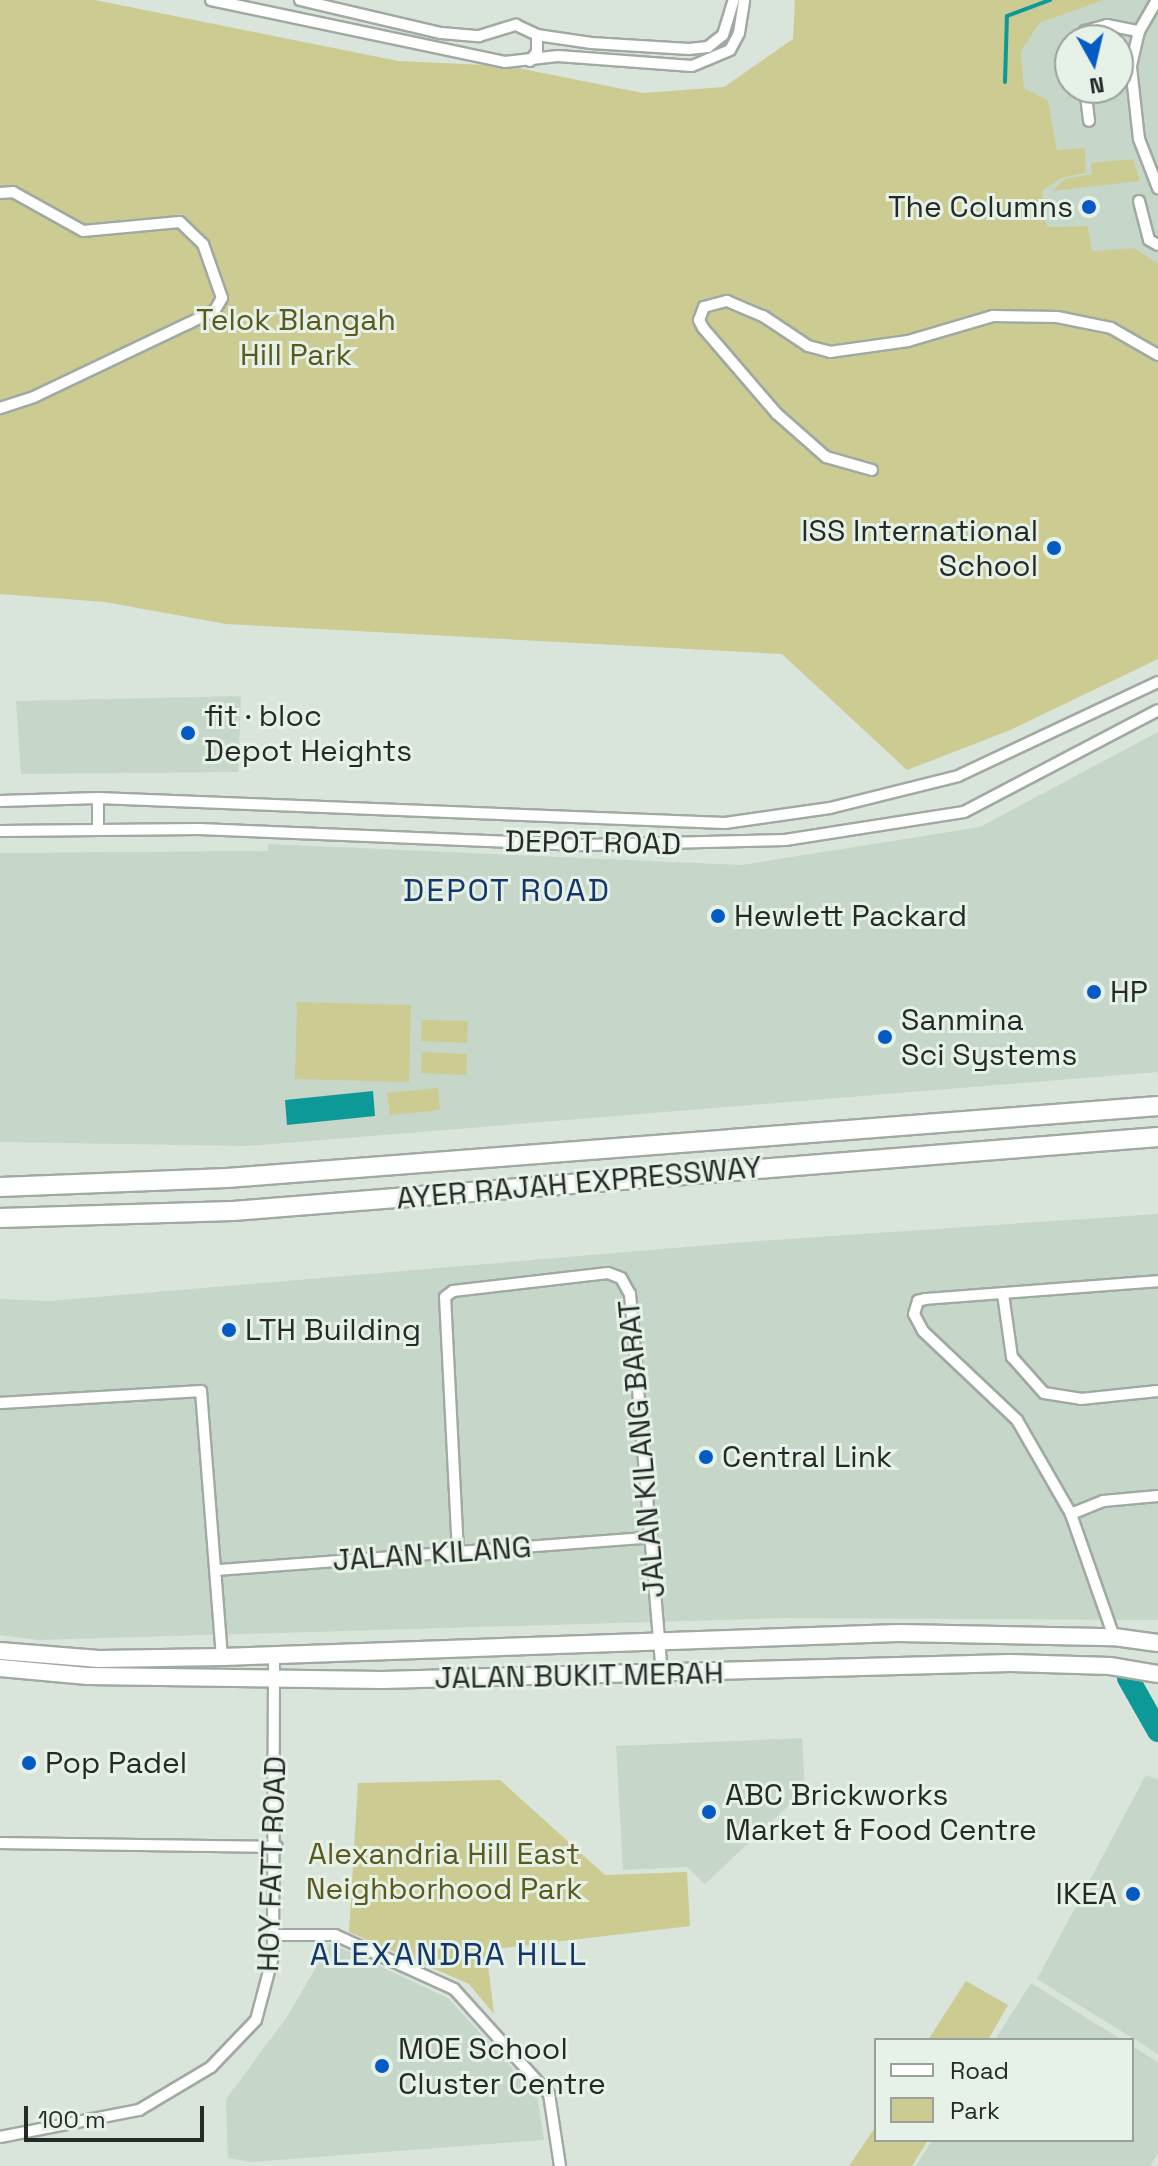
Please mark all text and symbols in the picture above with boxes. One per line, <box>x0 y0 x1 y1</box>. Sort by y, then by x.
north arrow <box>1054 24 1134 104</box>
text: N <box>1088 71 1106 101</box>
place label: The Columns <box>888 189 1073 225</box>
marker: The Columns <box>1080 198 1098 216</box>
park label: Telok Blangah Hill Park <box>196 302 396 372</box>
place label: ISS International School <box>801 513 1038 584</box>
marker: ISS International School <box>1045 539 1063 557</box>
place label: fit · bloc Depot Heights <box>204 698 412 768</box>
marker: fit · bloc Depot Heights <box>179 724 197 742</box>
street label: DEPOT ROAD <box>504 823 682 863</box>
district label: DEPOT ROAD <box>403 871 611 909</box>
place label: Hewlett Packard <box>734 898 967 934</box>
marker: Hewlett Packard <box>709 907 727 925</box>
place label: HP <box>1110 974 1148 1010</box>
marker: HP <box>1085 983 1103 1001</box>
place label: Sanmina Sci Systems <box>901 1002 1077 1072</box>
marker: Sanmina Sci Systems <box>876 1028 894 1046</box>
street label: AYER RAJAH EXPRESSWAY <box>395 1149 763 1217</box>
street label: JALAN KILANG BARAT <box>611 1299 673 1599</box>
place label: LTH Building <box>245 1312 421 1348</box>
marker: LTH Building <box>220 1321 238 1339</box>
place label: Central Link <box>722 1439 892 1475</box>
marker: Central Link <box>697 1448 715 1466</box>
street label: JALAN KILANG <box>331 1529 533 1579</box>
street label: JALAN BUKIT MERAH <box>434 1655 724 1697</box>
place label: Pop Padel <box>45 1745 187 1781</box>
marker: Pop Padel <box>20 1754 38 1772</box>
street label: HOY FATT ROAD <box>250 1755 294 1973</box>
place label: ABC Brickworks Market & Food Centre <box>725 1777 1037 1848</box>
marker: ABC Brickworks Market & Food Centre <box>700 1803 718 1821</box>
park label: Alexandria Hill East Neighborhood Park <box>306 1836 582 1906</box>
place label: IKEA <box>1056 1876 1117 1912</box>
marker: IKEA <box>1124 1885 1142 1903</box>
district label: ALEXANDRA HILL <box>309 1935 589 1973</box>
place label: MOE School Cluster Centre <box>398 2031 606 2102</box>
legend <box>874 2038 1134 2142</box>
text: Road <box>950 2055 1009 2086</box>
marker: MOE School Cluster Centre <box>373 2057 391 2075</box>
scale bar <box>28 2090 208 2140</box>
text: Park <box>950 2095 1000 2126</box>
text: 100 m <box>38 2104 106 2135</box>

